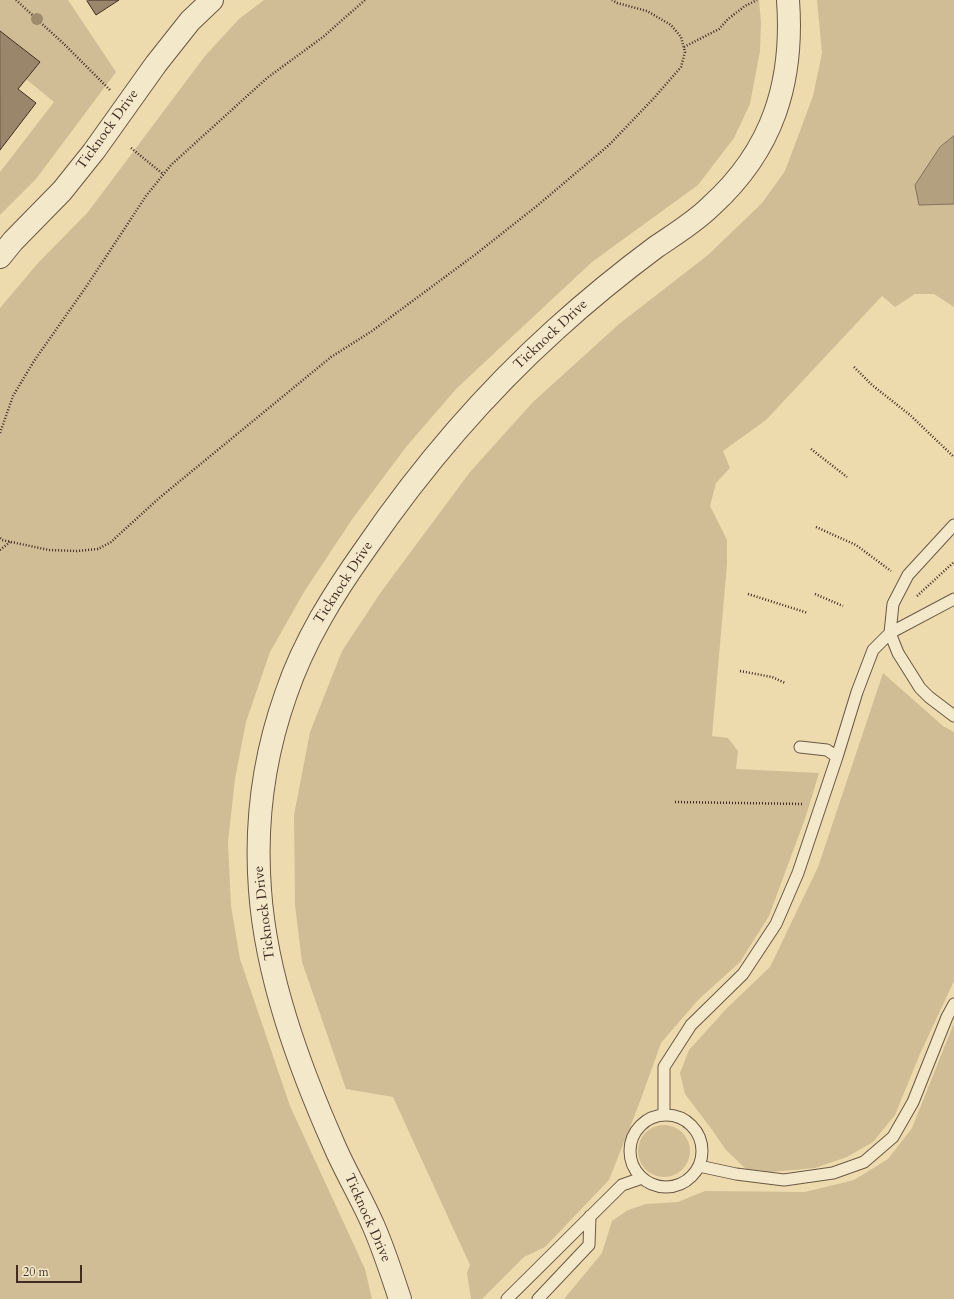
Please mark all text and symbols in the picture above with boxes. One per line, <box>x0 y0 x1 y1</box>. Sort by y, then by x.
street label: Ticknock Drive <box>73 87 143 173</box>
street label: Ticknock Drive <box>510 296 592 374</box>
street label: Ticknock Drive <box>311 539 377 627</box>
street label: Ticknock Drive <box>251 865 279 961</box>
street label: Ticknock Drive <box>340 1171 394 1265</box>
scale bar <box>18 1257 84 1283</box>
text: 20 m <box>23 1264 49 1280</box>

